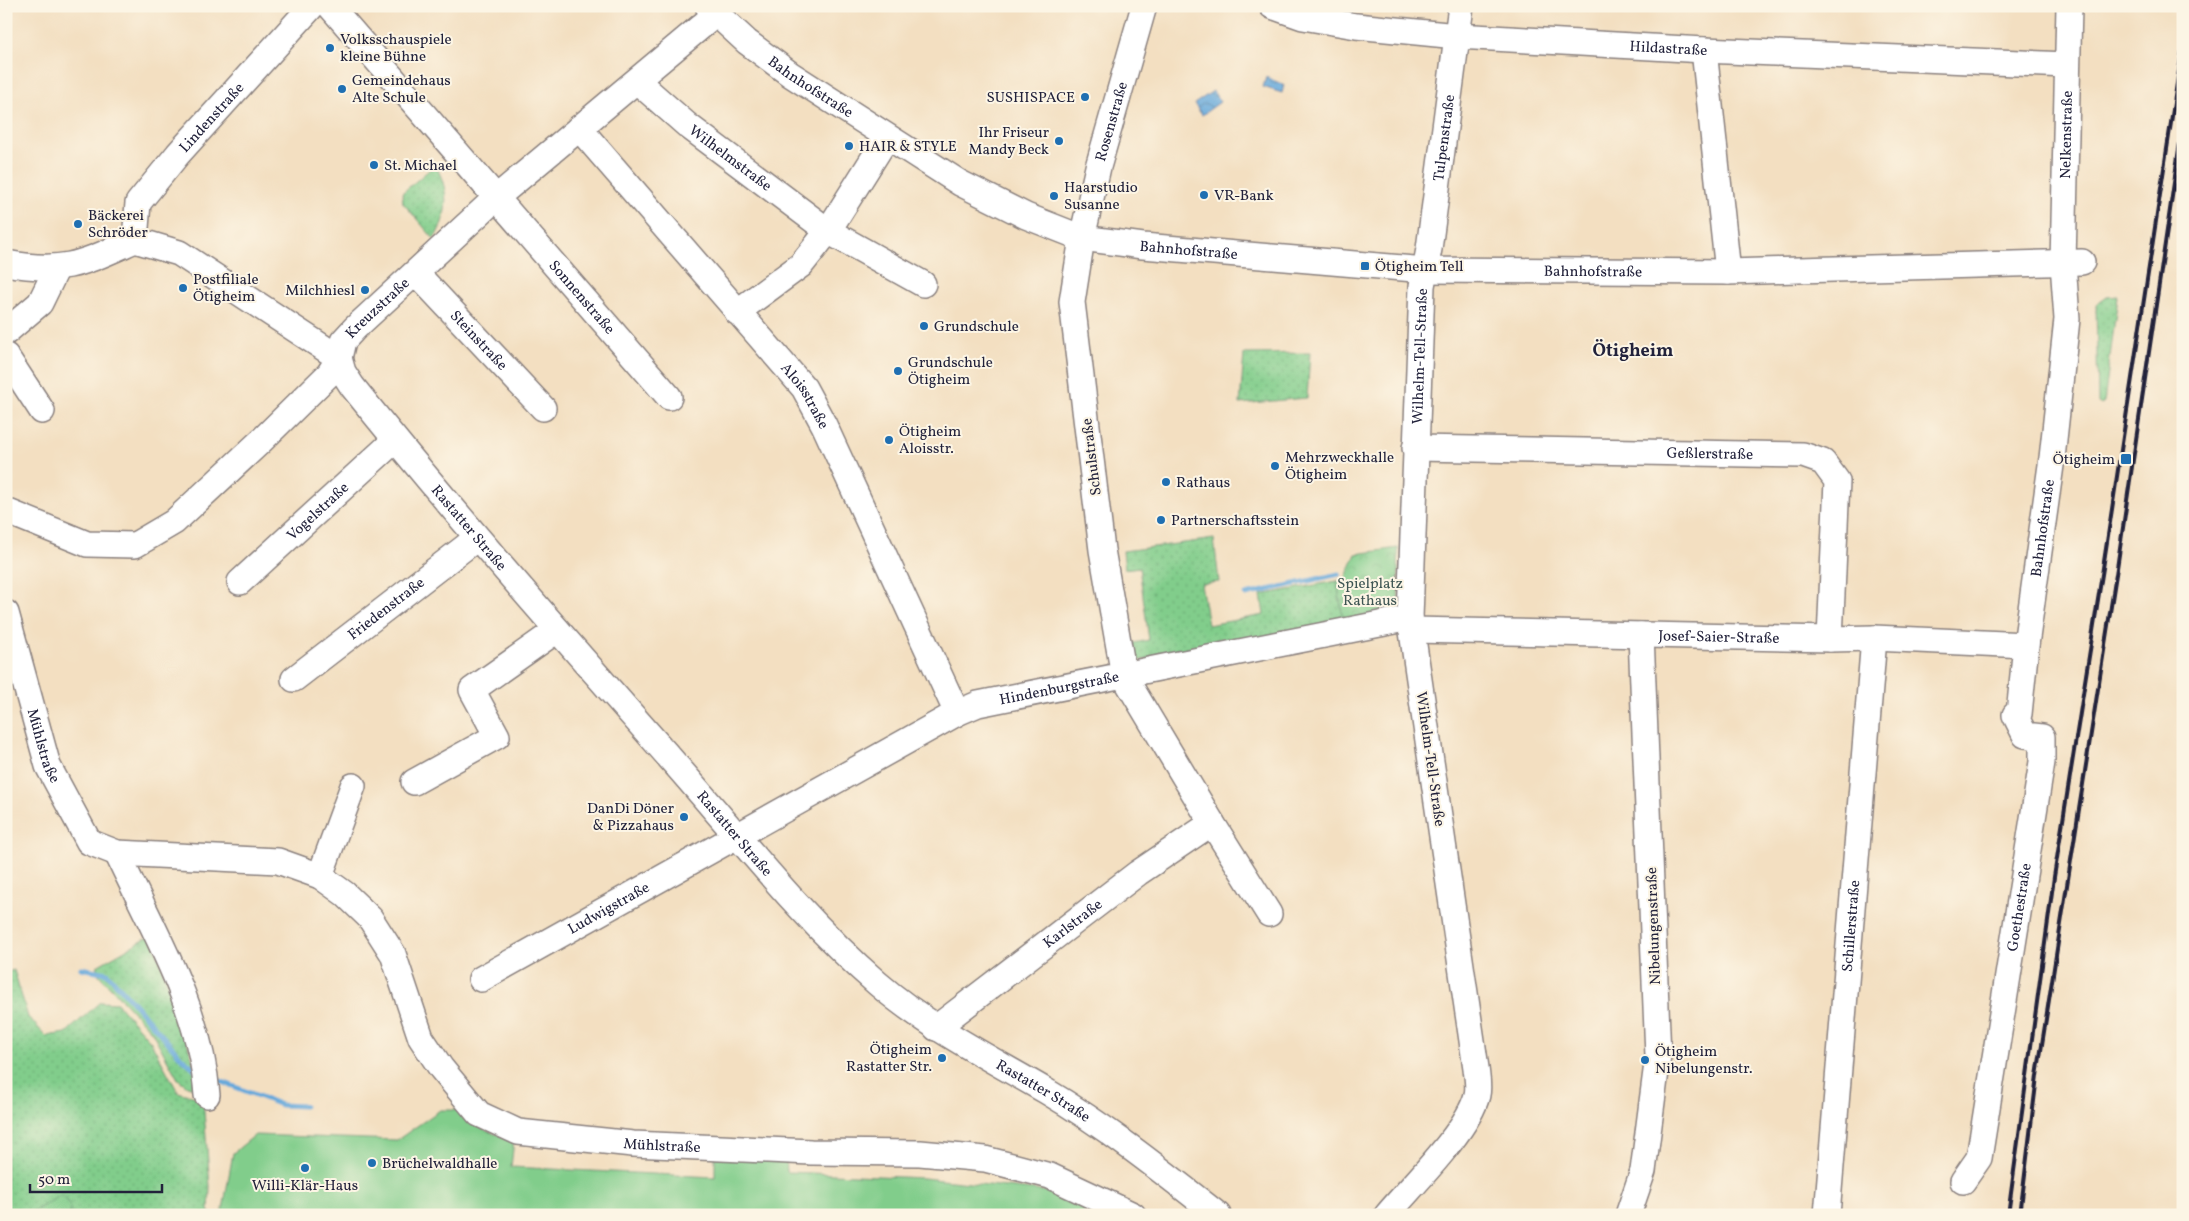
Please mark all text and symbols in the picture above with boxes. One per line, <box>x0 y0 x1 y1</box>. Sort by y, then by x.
place label: Volksschauspiele kleine Bühne <box>340 30 452 68</box>
street label: Hildastraße <box>1629 37 1708 62</box>
marker: Volksschauspiele kleine Bühne <box>324 42 336 54</box>
street label: Bahnhofstraße <box>763 52 857 124</box>
place label: Gemeindehaus Alte Schule <box>352 71 451 109</box>
street label: Lindenstraße <box>175 79 250 158</box>
street label: Rosenstraße <box>1091 79 1134 164</box>
marker: Gemeindehaus Alte Schule <box>336 83 348 95</box>
place label: SUSHISPACE <box>986 88 1075 109</box>
street label: Nelkenstraße <box>2056 90 2079 179</box>
marker: SUSHISPACE <box>1079 91 1091 103</box>
street label: Tulpenstraße <box>1429 93 1461 183</box>
street label: Wilhelmstraße <box>684 121 775 197</box>
place label: Ihr Friseur Mandy Beck <box>969 123 1049 161</box>
marker: Ihr Friseur Mandy Beck <box>1053 135 1065 147</box>
place label: HAIR & STYLE <box>859 137 957 158</box>
marker: HAIR & STYLE <box>843 140 855 152</box>
place label: St. Michael <box>384 156 457 177</box>
marker: St. Michael <box>368 159 380 171</box>
place label: Haarstudio Susanne <box>1064 178 1138 216</box>
place label: VR-Bank <box>1214 186 1274 207</box>
marker: VR-Bank <box>1198 189 1210 201</box>
marker: Haarstudio Susanne <box>1048 190 1060 202</box>
place label: Bäckerei Schröder <box>88 206 148 244</box>
marker: Bäckerei Schröder <box>72 218 84 230</box>
street label: Bahnhofstraße <box>1139 237 1239 266</box>
street label: Sonnenstraße <box>543 256 619 339</box>
place label: Ötigheim Tell <box>1375 257 1464 278</box>
marker: Ötigheim Tell <box>1359 260 1371 272</box>
street label: Bahnhofstraße <box>1544 262 1642 283</box>
place label: Postfiliale Ötigheim <box>193 270 259 308</box>
street label: Kreuzstraße <box>341 274 415 344</box>
place label: Milchhiesl <box>285 281 355 302</box>
marker: Postfiliale Ötigheim <box>177 282 189 294</box>
marker: Milchhiesl <box>359 284 371 296</box>
street label: Wilhelm-Tell-Straße <box>1408 288 1434 425</box>
street label: Steinstraße <box>444 306 511 376</box>
place label: Grundschule <box>934 317 1019 338</box>
marker: Grundschule <box>918 320 930 332</box>
district label: Ötigheim <box>1593 339 1673 364</box>
place label: Grundschule Ötigheim <box>908 353 993 391</box>
street label: Aloisstraße <box>775 359 833 433</box>
marker: Grundschule Ötigheim <box>892 365 904 377</box>
street label: Schulstraße <box>1077 417 1108 497</box>
place label: Ötigheim Aloisstr. <box>899 422 961 460</box>
marker: Ötigheim Aloisstr. <box>883 434 895 446</box>
street label: Geßlerstraße <box>1666 444 1753 466</box>
place label: Mehrzweckhalle Ötigheim <box>1285 448 1394 486</box>
place label: Ötigheim <box>2053 450 2115 471</box>
marker: Ötigheim <box>2119 452 2133 466</box>
marker: Mehrzweckhalle Ötigheim <box>1269 460 1281 472</box>
place label: Rathaus <box>1176 473 1230 494</box>
marker: Rathaus <box>1160 476 1172 488</box>
street label: Vogelstraße <box>283 478 354 546</box>
street label: Bahnhofstraße <box>2027 478 2061 578</box>
street label: Rastatter Straße <box>425 481 511 576</box>
place label: Partnerschaftsstein <box>1171 511 1299 532</box>
marker: Partnerschaftsstein <box>1155 514 1167 526</box>
street label: Friedenstraße <box>344 573 430 646</box>
park label: Spielplatz Rathaus <box>1337 574 1403 612</box>
street label: Josef-Saier-Straße <box>1658 626 1780 650</box>
street label: Hindenburgstraße <box>998 667 1121 711</box>
street label: Wilhelm-Tell-Straße <box>1410 690 1449 828</box>
street label: Mühlstraße <box>21 706 64 787</box>
street label: Rastatter Straße <box>691 787 776 882</box>
place label: DanDi Döner & Pizzahaus <box>587 799 674 837</box>
marker: DanDi Döner & Pizzahaus <box>678 811 690 823</box>
street label: Goethestraße <box>2003 862 2038 953</box>
street label: Nibelungenstraße <box>1642 867 1667 985</box>
street label: Ludwigstraße <box>564 878 654 940</box>
street label: Schillerstraße <box>1838 879 1866 973</box>
street label: Karlstraße <box>1039 895 1108 954</box>
place label: Ötigheim Rastatter Str. <box>846 1040 932 1078</box>
place label: Ötigheim Nibelungenstr. <box>1655 1042 1753 1080</box>
marker: Ötigheim Rastatter Str. <box>936 1052 948 1064</box>
marker: Ötigheim Nibelungenstr. <box>1639 1054 1651 1066</box>
street label: Rastatter Straße <box>991 1055 1094 1128</box>
street label: Mühlstraße <box>622 1134 701 1159</box>
place label: Brüchelwaldhalle <box>382 1154 497 1175</box>
marker: Brüchelwaldhalle <box>366 1157 378 1169</box>
scale bar <box>30 1161 162 1193</box>
marker: Willi-Klär-Haus <box>299 1162 311 1174</box>
text: 50 m <box>38 1170 70 1191</box>
place label: Willi-Klär-Haus <box>252 1176 358 1197</box>

